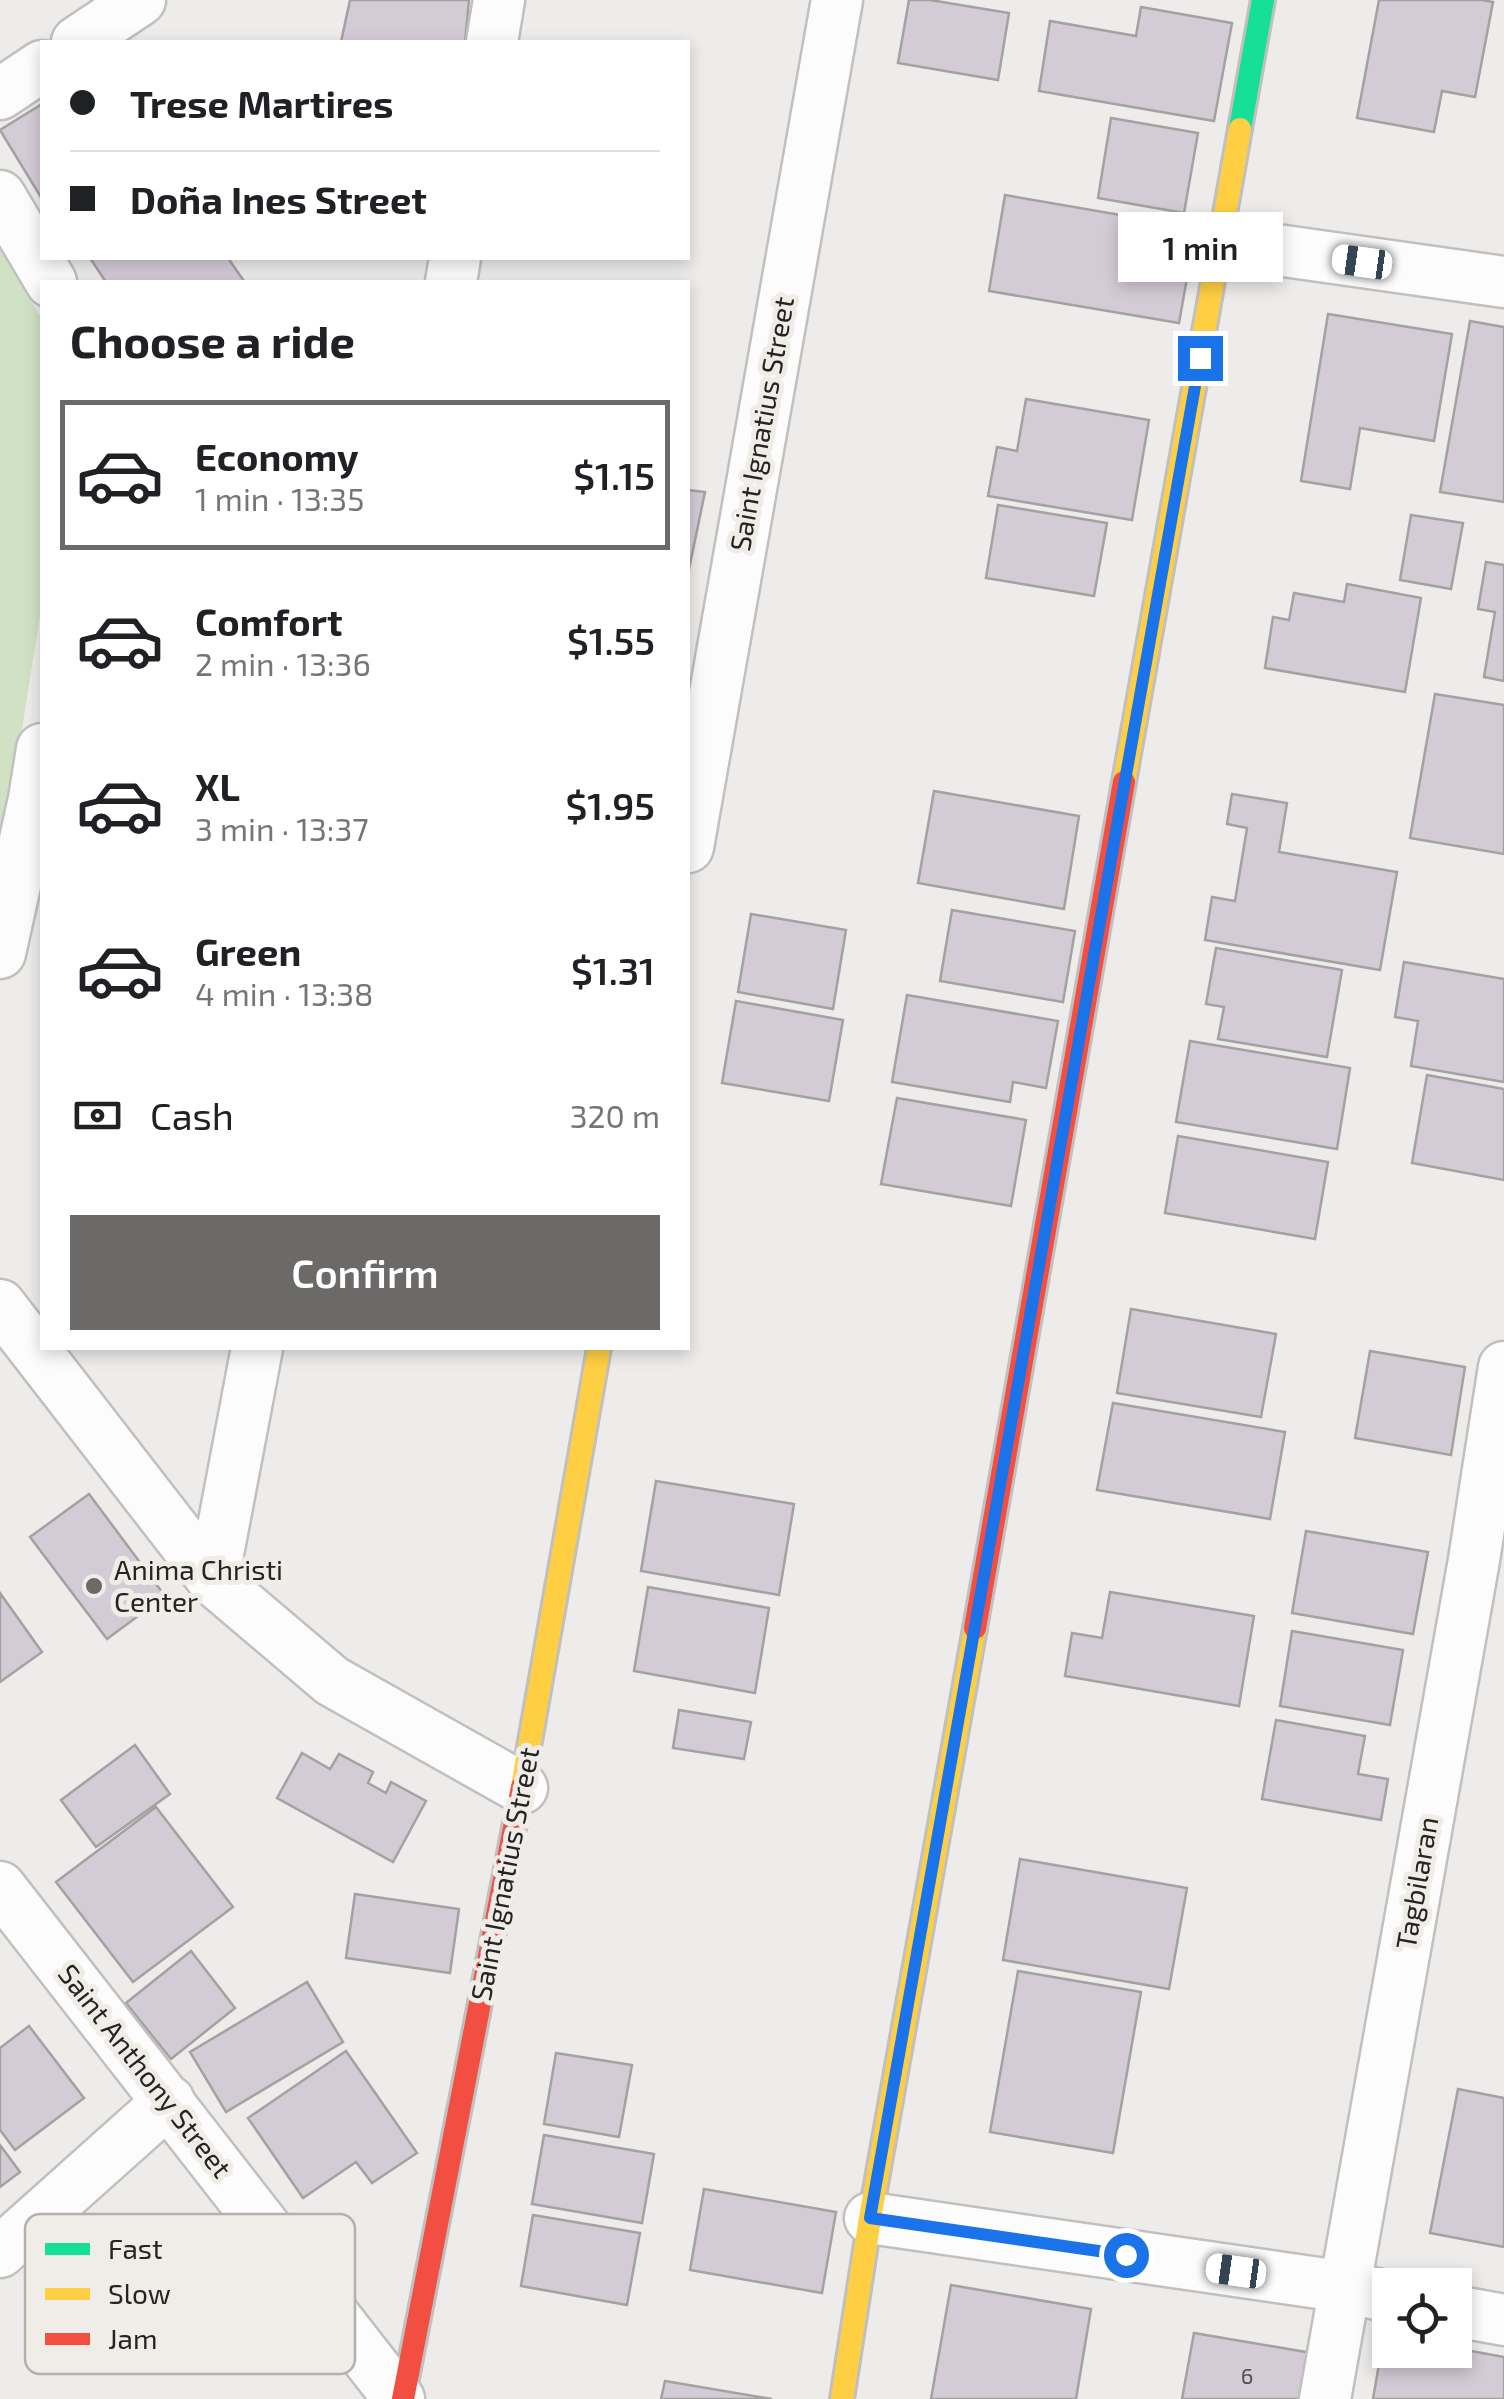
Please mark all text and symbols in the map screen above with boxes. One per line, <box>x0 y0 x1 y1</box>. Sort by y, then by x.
text: Trese Martires <box>130 80 393 126</box>
text: Doña Ines Street <box>130 176 427 222</box>
callout: 1 min <box>1118 213 1282 283</box>
text: 1 min <box>1163 228 1238 266</box>
car <box>1330 243 1394 281</box>
street label: Saint Ignatius Street <box>722 294 800 554</box>
text: Choose a ride <box>70 313 355 367</box>
route end <box>1178 336 1223 381</box>
icon: car <box>75 430 165 520</box>
text: Economy <box>195 433 359 479</box>
text: $1.15 <box>573 452 655 498</box>
text: 1 min · 13:35 <box>195 479 364 517</box>
icon: car <box>75 595 165 685</box>
text: Comfort <box>195 598 343 644</box>
text: $1.55 <box>567 617 655 663</box>
text: 2 min · 13:36 <box>195 644 371 682</box>
icon: car <box>75 760 165 850</box>
text: XL <box>195 763 240 809</box>
text: $1.95 <box>565 782 655 828</box>
text: 3 min · 13:37 <box>195 809 369 847</box>
icon: car <box>75 925 165 1015</box>
text: Green <box>195 928 301 974</box>
text: $1.31 <box>571 947 655 993</box>
text: 4 min · 13:38 <box>195 974 374 1012</box>
icon: cash <box>70 1088 125 1143</box>
text: Cash <box>150 1092 234 1138</box>
text: 320 m <box>570 1096 660 1134</box>
button: Confirm <box>70 1215 660 1330</box>
place label: Anima Christi Center <box>114 1552 283 1618</box>
marker: Anima Christi Center <box>83 1575 105 1597</box>
street label: Saint Ignatius Street <box>463 1744 545 2004</box>
street label: Tagbilaran <box>1388 1814 1444 1952</box>
street label: Saint Anthony Street <box>52 1957 240 2184</box>
legend <box>25 2214 355 2374</box>
text: Fast <box>108 2231 163 2265</box>
route start <box>1104 2233 1149 2278</box>
car <box>1204 2252 1268 2290</box>
map controls <box>1372 2268 1472 2368</box>
button: locate <box>1372 2268 1472 2368</box>
text: Slow <box>108 2276 171 2310</box>
text: Jam <box>108 2321 157 2355</box>
house number: 6 <box>1241 2362 1253 2388</box>

